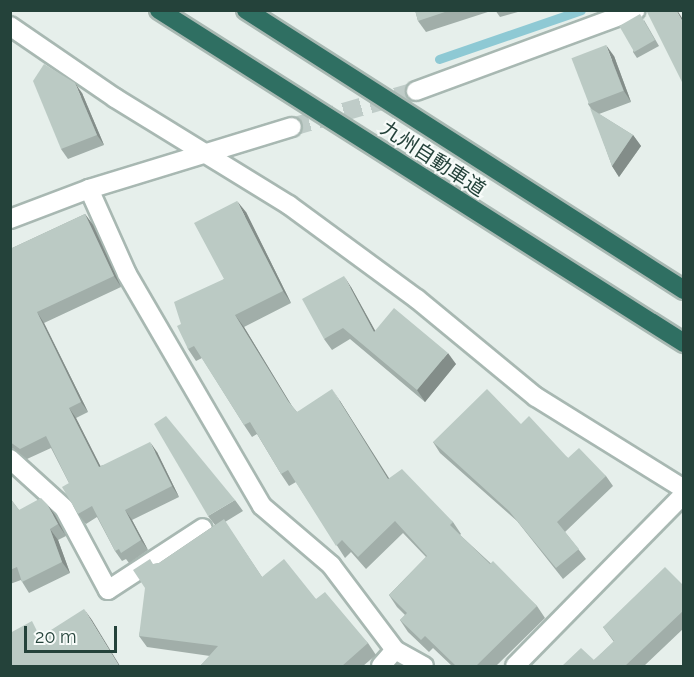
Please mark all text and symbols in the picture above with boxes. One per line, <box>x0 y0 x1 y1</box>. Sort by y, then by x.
street label: 九州自動車道 <box>376 116 490 202</box>
scale bar <box>27 614 120 652</box>
text: 20 m <box>35 626 77 647</box>

